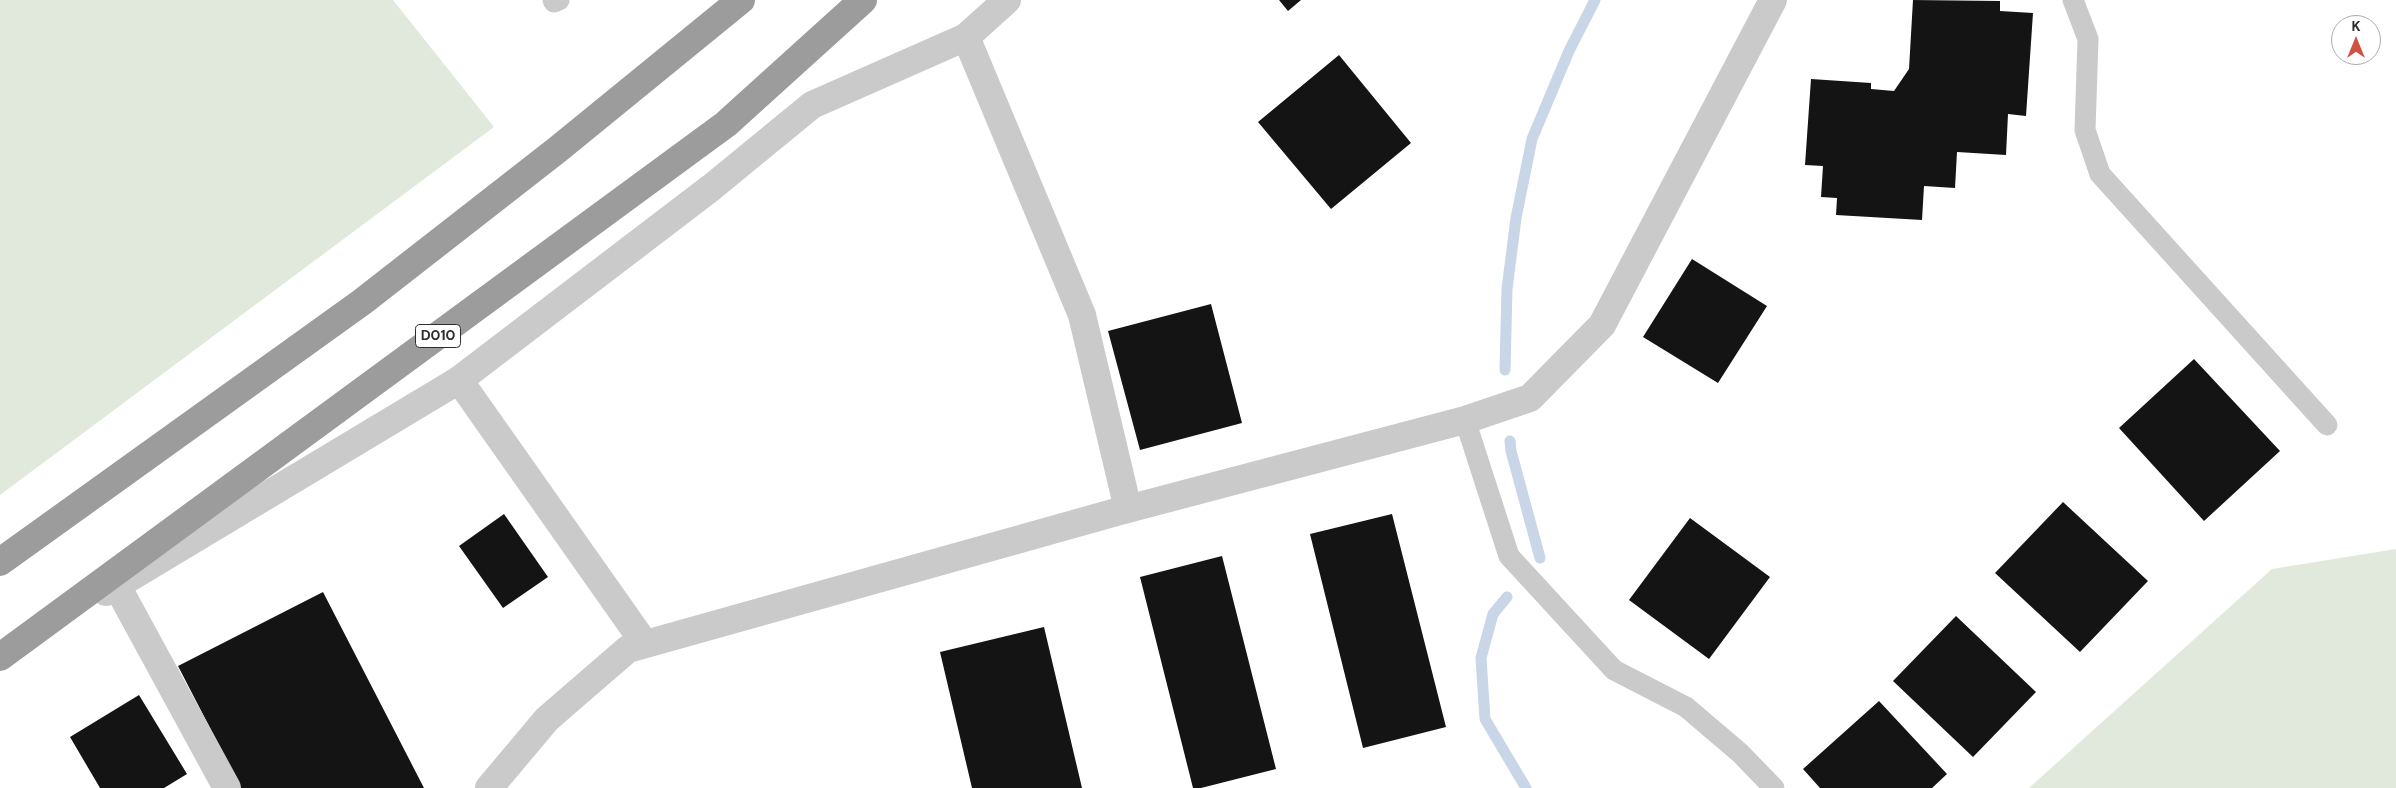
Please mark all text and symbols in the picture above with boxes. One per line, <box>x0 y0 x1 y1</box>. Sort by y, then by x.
north arrow <box>2331 15 2381 65</box>
text: K <box>2351 17 2361 35</box>
road number: D010 <box>416 324 460 348</box>

